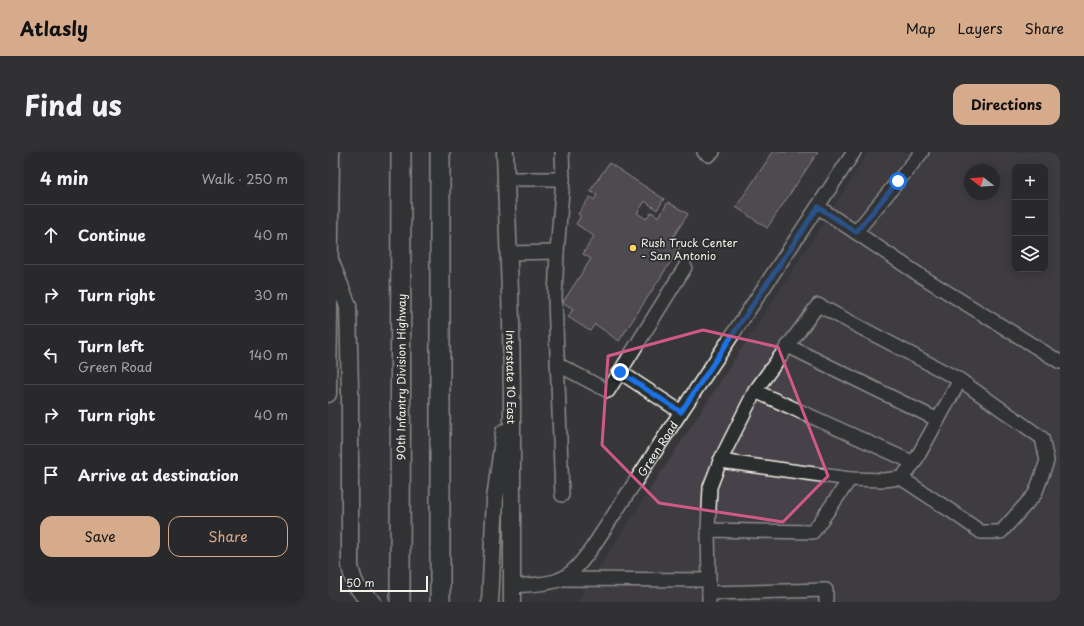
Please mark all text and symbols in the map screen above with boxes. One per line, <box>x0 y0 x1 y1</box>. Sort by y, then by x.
text: Atlasly <box>20 14 88 42</box>
text: Map <box>906 18 936 39</box>
text: Layers <box>958 18 1003 39</box>
text: Share <box>1025 18 1064 39</box>
text: Find us <box>24 83 122 126</box>
button: Directions <box>953 84 1060 125</box>
north arrow <box>964 164 1000 200</box>
map controls <box>1012 164 1048 272</box>
button: + <box>1012 164 1048 200</box>
text: 4 min <box>40 165 88 191</box>
text: Walk · 250 m <box>202 169 288 188</box>
route start <box>889 172 907 190</box>
button: − <box>1012 200 1048 236</box>
text: Continue <box>78 223 146 246</box>
icon: ahead <box>40 224 62 246</box>
text: 40 m <box>254 225 288 244</box>
place label: Rush Truck Center - San Antonio <box>641 234 739 264</box>
button: layers <box>1012 236 1048 272</box>
marker: Rush Truck Center - San Antonio <box>628 243 638 253</box>
text: Turn right <box>78 283 155 306</box>
icon: right <box>40 284 62 306</box>
text: 30 m <box>254 285 288 304</box>
street label: 90th Infantry Division Highway <box>392 294 409 460</box>
street label: Interstate 10 East <box>503 330 521 424</box>
text: Turn left <box>78 334 144 357</box>
icon: left <box>40 344 62 366</box>
text: 140 m <box>249 345 288 364</box>
text: Green Road <box>78 357 152 376</box>
route end <box>611 363 629 381</box>
text: Turn right <box>78 403 155 426</box>
icon: right <box>40 404 62 426</box>
text: 40 m <box>254 405 288 424</box>
street label: Green Road <box>633 417 681 479</box>
text: Arrive at destination <box>78 463 239 486</box>
icon: arrive <box>40 464 62 486</box>
button: Save <box>40 516 160 557</box>
button: Share <box>168 516 288 557</box>
scale bar <box>340 574 428 593</box>
text: 50 m <box>346 574 375 591</box>

